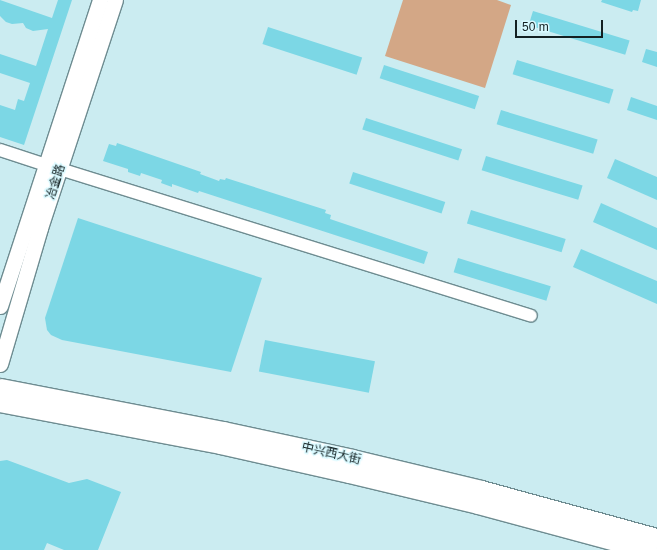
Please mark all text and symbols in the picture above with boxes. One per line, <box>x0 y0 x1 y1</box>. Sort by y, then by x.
scale bar <box>517 12 605 38</box>
text: 50 m <box>522 20 549 34</box>
street label: 冶金路 <box>44 163 68 201</box>
street label: 中兴西大街 <box>300 440 362 468</box>

